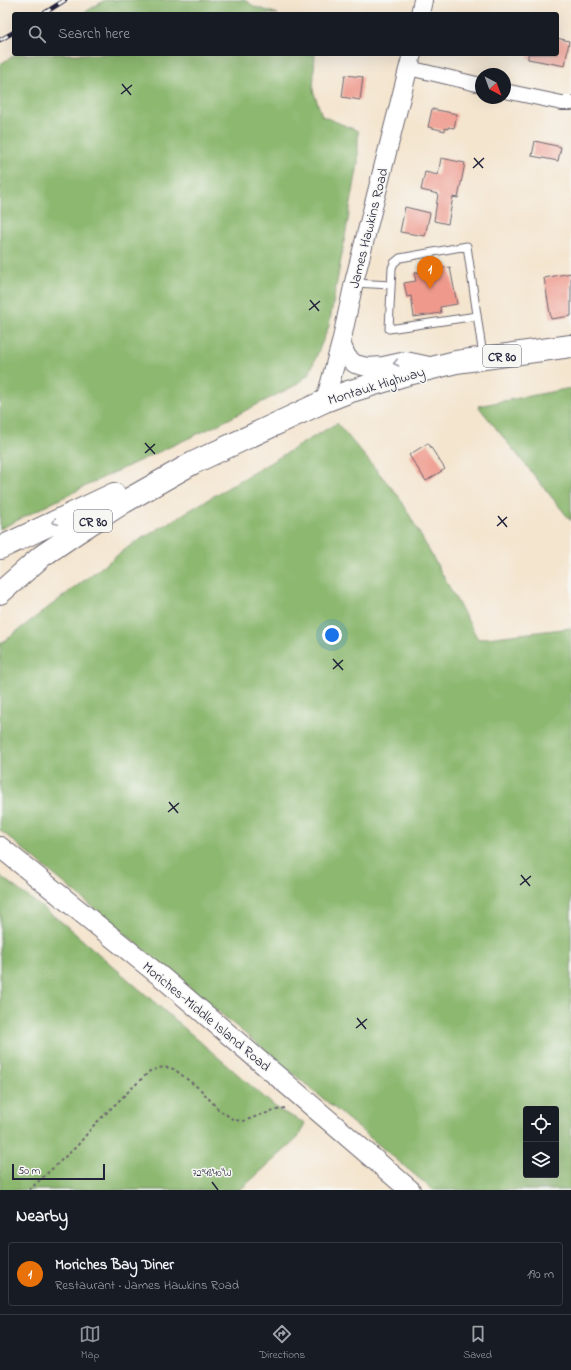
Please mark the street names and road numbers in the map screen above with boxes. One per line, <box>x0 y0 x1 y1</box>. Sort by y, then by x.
street label: James Hawkins Road <box>344 166 395 291</box>
road number: CR 80 <box>483 345 521 367</box>
street label: Montauk Highway <box>325 362 428 412</box>
road number: CR 80 <box>74 510 112 532</box>
street label: Moriches-Middle Island Road <box>137 957 275 1077</box>

